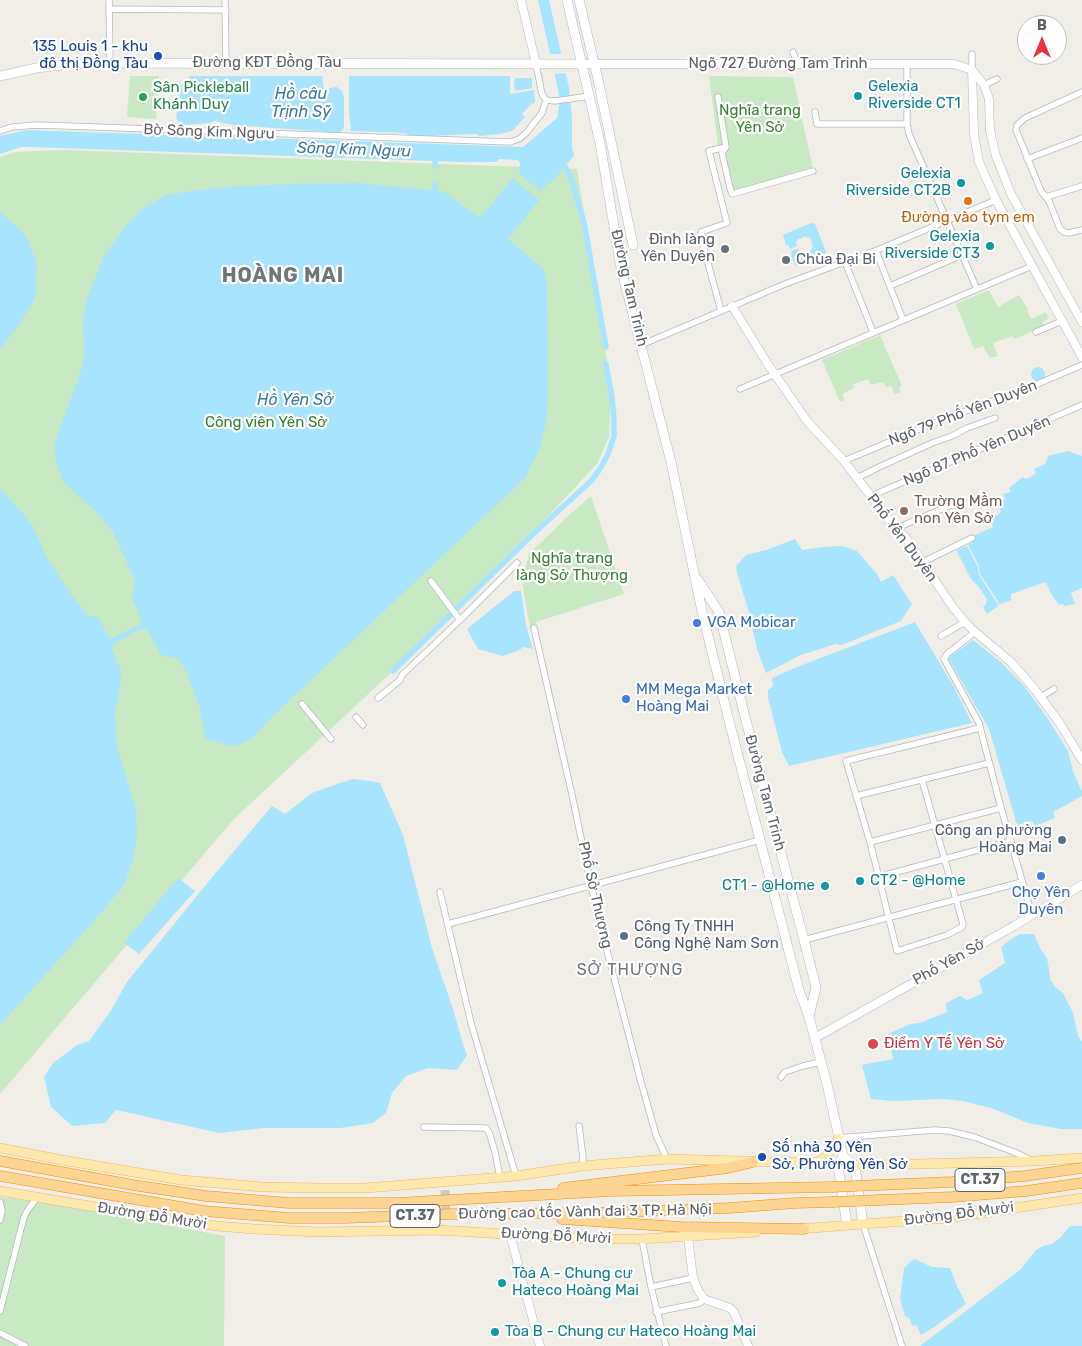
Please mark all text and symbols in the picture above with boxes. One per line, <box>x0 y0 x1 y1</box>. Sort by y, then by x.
north arrow <box>1017 15 1067 65</box>
text: B <box>1037 17 1047 34</box>
place label: 135 Louis 1 - khu đô thị Đồng Tàu <box>32 38 148 73</box>
marker: 135 Louis 1 - khu đô thị Đồng Tàu <box>152 50 164 62</box>
street label: Đường KĐT Đồng Tàu <box>192 54 342 72</box>
street label: Ngõ 727 Đường Tam Trinh <box>688 55 868 73</box>
place label: Gelexia Riverside CT1 <box>868 78 961 113</box>
place label: Sân Pickleball Khánh Duy <box>153 79 249 114</box>
water label: Hồ câu Trịnh Sỹ <box>271 84 331 122</box>
marker: Gelexia Riverside CT1 <box>852 90 864 102</box>
marker: Sân Pickleball Khánh Duy <box>137 91 149 103</box>
park label: Nghĩa trang Yên Sở <box>719 102 801 137</box>
street label: Bờ Sông Kim Ngưu <box>143 121 275 143</box>
water label: Sông Kim Ngưu <box>297 138 411 162</box>
place label: Gelexia Riverside CT2B <box>846 165 951 200</box>
marker: Gelexia Riverside CT2B <box>955 177 967 189</box>
marker: Đường vào tym em <box>962 195 974 207</box>
place label: Đường vào tym em <box>901 209 1035 227</box>
street label: Đường Tam Trinh <box>607 228 651 348</box>
place label: Gelexia Riverside CT3 <box>884 228 980 263</box>
place label: Đình làng Yên Duyên <box>641 231 715 266</box>
marker: Gelexia Riverside CT3 <box>984 240 996 252</box>
marker: Đình làng Yên Duyên <box>719 243 731 255</box>
place label: Chùa Đại Bi <box>796 251 876 269</box>
marker: Chùa Đại Bi <box>780 254 792 266</box>
district label: HOÀNG MAI <box>221 264 345 288</box>
street label: Ngõ 79 Phố Yên Duyên <box>886 376 1040 450</box>
water label: Hồ Yên Sở <box>257 390 333 410</box>
street label: Ngõ 87 Phố Yên Duyên <box>901 412 1053 490</box>
park label: Công viên Yên Sở <box>205 414 327 432</box>
street label: Phố Yên Duyên <box>863 490 941 586</box>
place label: Trường Mầm non Yên Sở <box>914 493 1002 528</box>
marker: Trường Mầm non Yên Sở <box>898 505 910 517</box>
park label: Nghĩa trang làng Sở Thượng <box>516 550 628 585</box>
place label: VGA Mobicar <box>707 614 796 632</box>
marker: VGA Mobicar <box>691 617 703 629</box>
place label: MM Mega Market Hoàng Mai <box>636 681 752 716</box>
marker: MM Mega Market Hoàng Mai <box>620 693 632 705</box>
street label: Đường Tam Trinh <box>741 733 789 853</box>
place label: Công an phường Hoàng Mai <box>935 822 1052 857</box>
marker: Công an phường Hoàng Mai <box>1056 834 1068 846</box>
street label: Phố Sở Thượng <box>574 840 616 950</box>
marker: Chợ Yên Duyên <box>1035 870 1047 882</box>
place label: CT2 - @Home <box>870 872 966 890</box>
marker: CT2 - @Home <box>854 875 866 887</box>
place label: CT1 - @Home <box>722 877 815 895</box>
marker: CT1 - @Home <box>819 880 831 892</box>
place label: Chợ Yên Duyên <box>1012 884 1070 919</box>
place label: Công Ty TNHH Công Nghệ Nam Sơn <box>634 918 779 953</box>
marker: Công Ty TNHH Công Nghệ Nam Sơn <box>618 930 630 942</box>
street label: Phố Yên Sở <box>910 935 988 989</box>
district label: SỞ THƯỢNG <box>576 960 684 980</box>
place label: Điểm Y Tế Yên Sở <box>884 1035 1005 1053</box>
marker: Điểm Y Tế Yên Sở <box>866 1037 880 1051</box>
place label: Số nhà 30 Yên Sở, Phường Yên Sở <box>772 1139 908 1174</box>
marker: Số nhà 30 Yên Sở, Phường Yên Sở <box>756 1151 768 1163</box>
road number: CT.37 <box>955 1168 1005 1192</box>
street label: Đường Đỗ Mười <box>96 1198 208 1234</box>
street label: Đường Đỗ Mười <box>903 1198 1015 1230</box>
street label: Đường cao tốc Vành đai 3 TP. Hà Nội <box>458 1201 712 1223</box>
road number: CT.37 <box>390 1204 440 1228</box>
street label: Đường Đỗ Mười <box>500 1224 612 1248</box>
place label: Tòa A - Chung cư Hateco Hoàng Mai <box>512 1265 639 1300</box>
marker: Tòa A - Chung cư Hateco Hoàng Mai <box>496 1277 508 1289</box>
place label: Tòa B - Chung cư Hateco Hoàng Mai <box>505 1323 756 1341</box>
marker: Tòa B - Chung cư Hateco Hoàng Mai <box>489 1326 501 1338</box>

